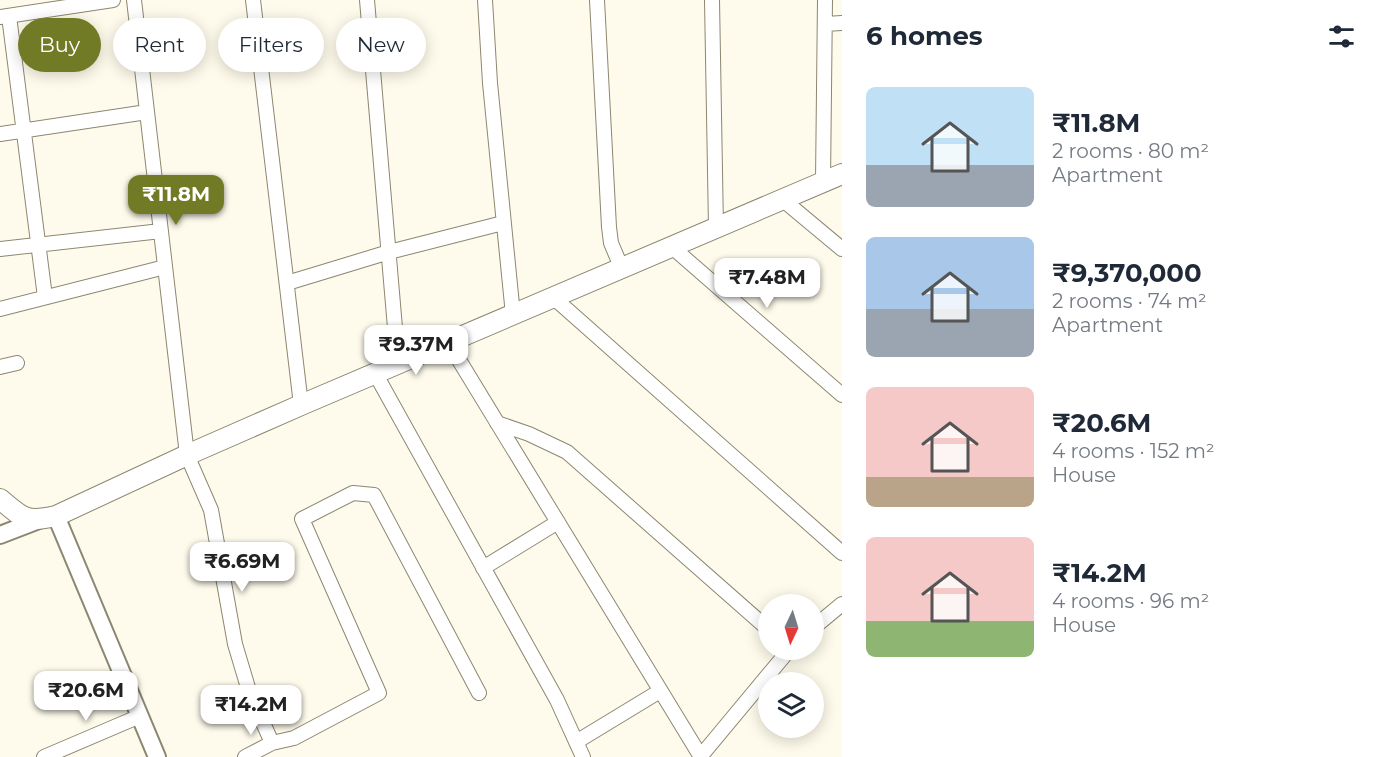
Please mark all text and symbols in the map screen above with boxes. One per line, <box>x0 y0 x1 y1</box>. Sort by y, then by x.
chip: Buy <box>18 18 101 72</box>
chip: Rent <box>113 18 206 72</box>
chip: Filters <box>218 18 324 72</box>
chip: New <box>336 18 426 72</box>
text: 6 homes <box>866 20 983 52</box>
icon: filters <box>1325 20 1358 53</box>
text: ₹11.8M <box>1052 107 1140 139</box>
icon: home <box>914 111 986 183</box>
text: 2 rooms · 80 m² <box>1052 139 1209 163</box>
text: Apartment <box>1052 163 1163 187</box>
pin: ₹11.8M <box>127 175 225 226</box>
text: ₹11.8M <box>142 182 210 206</box>
text: ₹9,370,000 <box>1052 257 1202 289</box>
pin: ₹7.48M <box>718 258 816 309</box>
icon: home <box>914 261 986 333</box>
text: ₹7.48M <box>728 265 806 289</box>
text: 2 rooms · 74 m² <box>1052 289 1207 313</box>
text: Apartment <box>1052 313 1163 337</box>
pin: ₹9.37M <box>367 325 465 376</box>
text: ₹9.37M <box>378 332 454 356</box>
text: ₹20.6M <box>1052 407 1151 439</box>
icon: home <box>914 411 986 483</box>
text: 4 rooms · 152 m² <box>1052 439 1215 463</box>
text: House <box>1052 463 1116 487</box>
pin: ₹6.69M <box>193 542 291 593</box>
text: ₹6.69M <box>204 549 280 573</box>
text: ₹14.2M <box>1052 557 1147 589</box>
icon: home <box>914 561 986 633</box>
text: 4 rooms · 96 m² <box>1052 589 1209 613</box>
north arrow <box>758 594 824 660</box>
map controls <box>758 594 824 738</box>
text: House <box>1052 613 1116 637</box>
pin: ₹20.6M <box>37 671 135 722</box>
button: layers <box>758 672 824 738</box>
text: ₹20.6M <box>48 678 124 702</box>
pin: ₹14.2M <box>202 685 300 736</box>
text: ₹14.2M <box>215 692 287 716</box>

